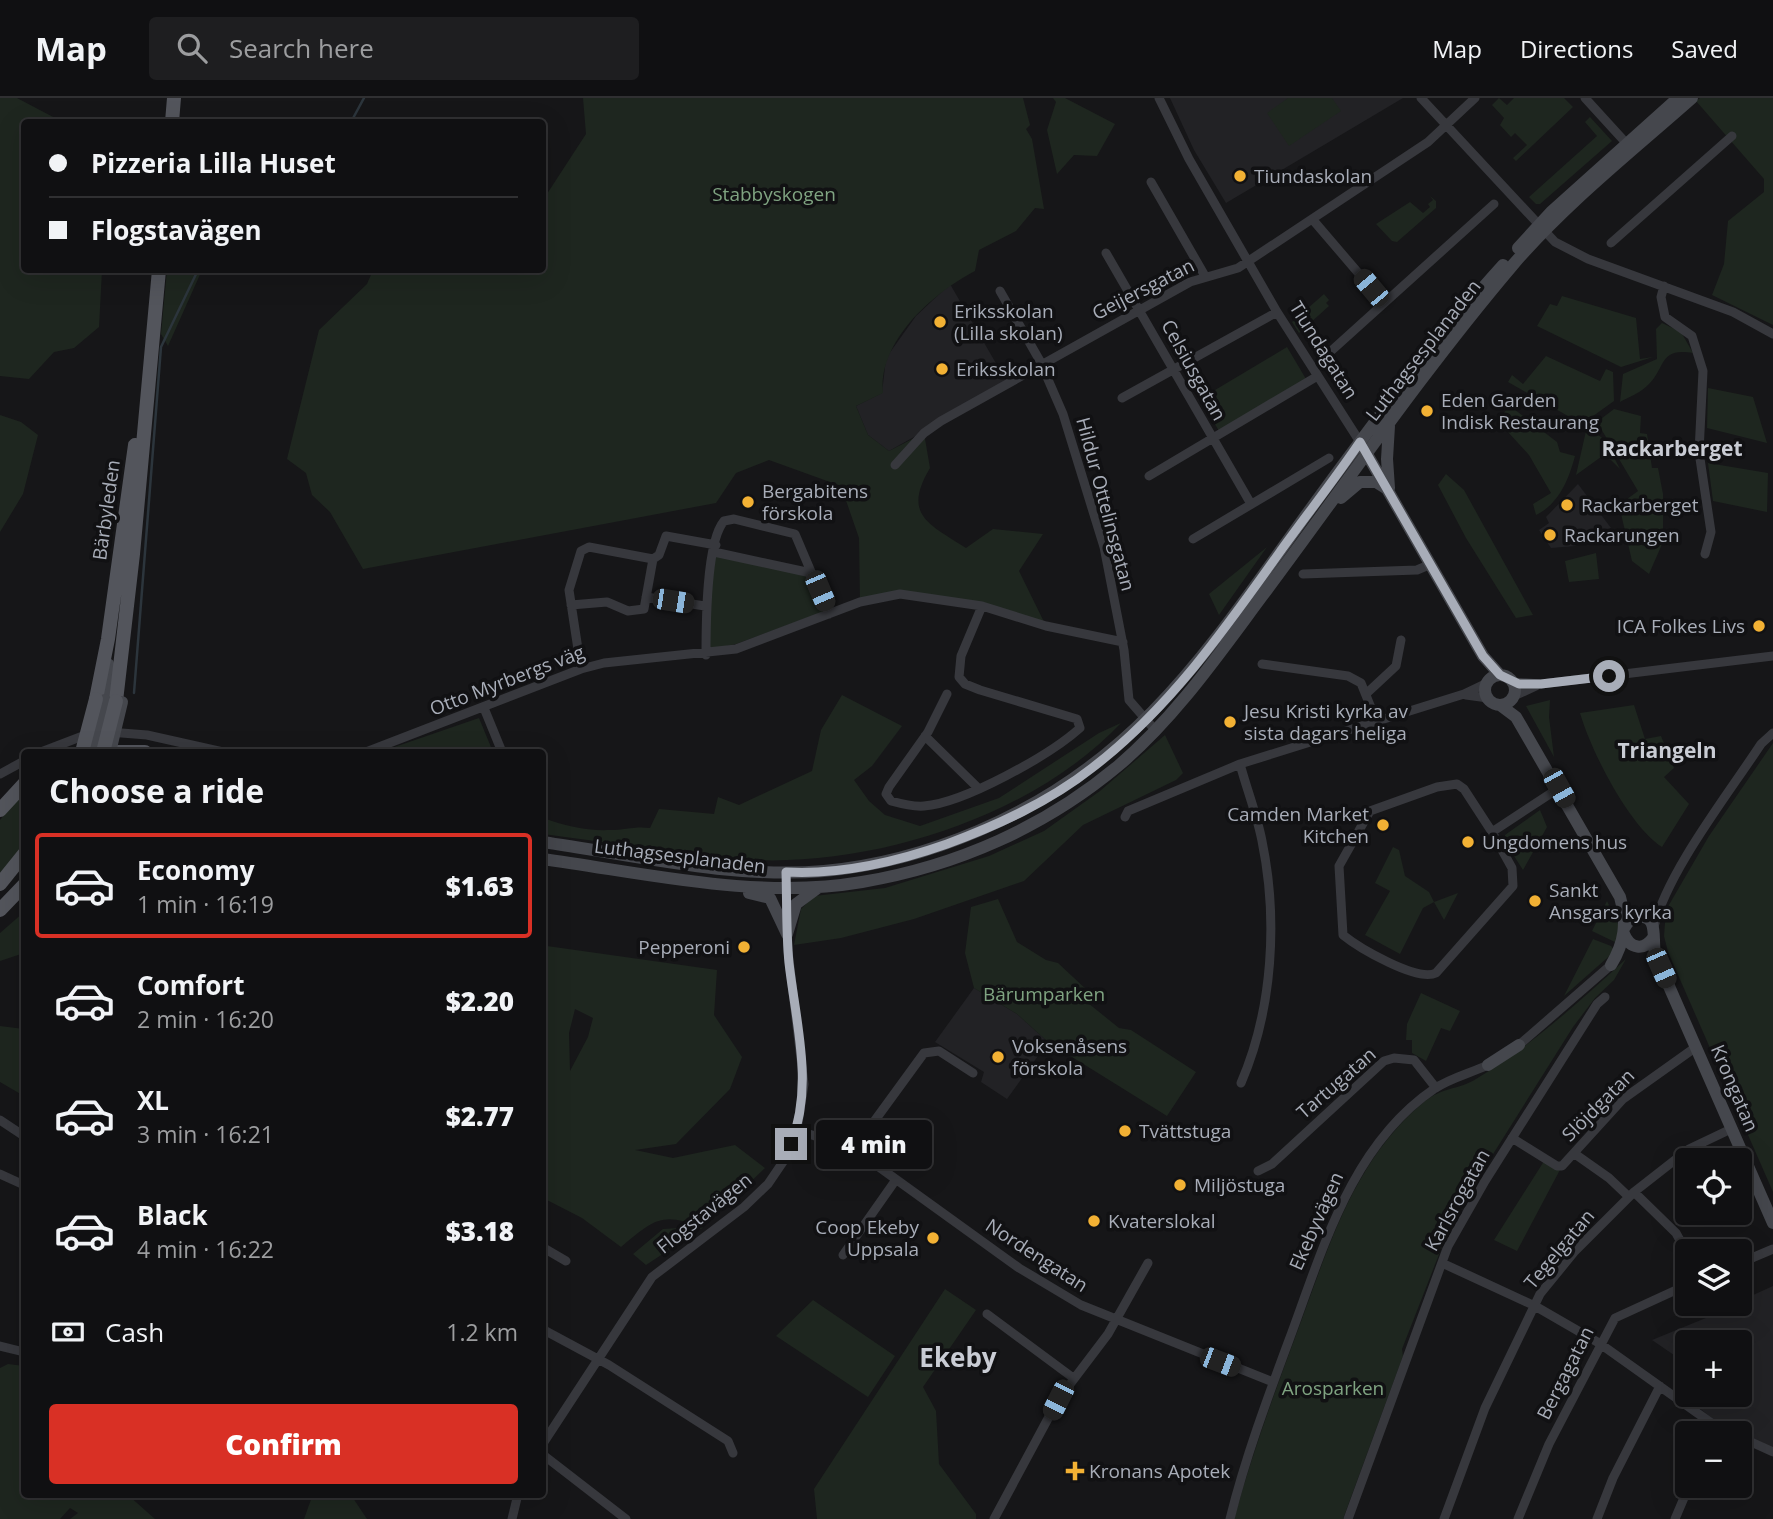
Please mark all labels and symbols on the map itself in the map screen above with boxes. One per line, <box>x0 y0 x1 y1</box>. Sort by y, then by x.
place label: Tiundaskolan <box>1254 163 1372 189</box>
marker: Tiundaskolan <box>1232 168 1248 184</box>
park label: Stabbyskogen <box>712 181 836 207</box>
street label: Geijersgatan <box>1087 252 1199 326</box>
car <box>1350 265 1393 311</box>
street label: Luthagsesplanaden <box>1360 274 1486 426</box>
street label: Tiundagatan <box>1284 296 1364 404</box>
place label: Eriksskolan (Lilla skolan) <box>954 298 1062 346</box>
marker: Eriksskolan (Lilla skolan) <box>932 314 948 330</box>
street label: Celsiusgatan <box>1156 315 1232 425</box>
place label: Eriksskolan <box>956 356 1056 382</box>
marker: Eriksskolan <box>934 361 950 377</box>
place label: Eden Garden Indisk Restaurang <box>1441 387 1599 435</box>
marker: Eden Garden Indisk Restaurang <box>1419 403 1435 419</box>
street label: Hildur Ottelinsgatan <box>1070 414 1142 594</box>
district label: Rackarberget <box>1601 434 1743 462</box>
street label: Bärbyleden <box>86 458 126 562</box>
place label: Bergabitens förskola <box>762 478 868 526</box>
place label: Rackarberget <box>1581 492 1699 518</box>
marker: Bergabitens förskola <box>740 494 756 510</box>
marker: Rackarberget <box>1559 497 1575 513</box>
place label: Rackarungen <box>1564 522 1680 548</box>
marker: Rackarungen <box>1542 527 1558 543</box>
car <box>803 568 838 614</box>
car <box>651 587 696 615</box>
place label: ICA Folkes Livs <box>1617 613 1745 639</box>
marker: ICA Folkes Livs <box>1751 618 1767 634</box>
street label: Otto Myrbergs väg <box>426 639 588 721</box>
route start <box>1593 660 1625 692</box>
place label: Jesu Kristi kyrka av sista dagars heliga <box>1242 698 1408 746</box>
marker: Jesu Kristi kyrka av sista dagars heliga <box>1222 714 1238 730</box>
district label: Triangeln <box>1617 736 1717 764</box>
car <box>1540 765 1579 811</box>
place label: Camden Market Kitchen <box>1227 801 1369 849</box>
marker: Camden Market Kitchen <box>1375 817 1391 833</box>
place label: Ungdomens hus <box>1482 829 1627 855</box>
street label: Luthagsesplanaden <box>593 833 767 879</box>
marker: Ungdomens hus <box>1460 834 1476 850</box>
place label: Sankt Ansgars kyrka <box>1549 877 1672 925</box>
marker: Sankt Ansgars kyrka <box>1527 893 1543 909</box>
place label: Pepperoni <box>638 934 730 960</box>
marker: Pepperoni <box>736 939 752 955</box>
car <box>1643 945 1680 991</box>
park label: Bärumparken <box>983 981 1105 1007</box>
place label: Voksenåsens förskola <box>1012 1033 1127 1081</box>
street label: Krongatan <box>1705 1040 1765 1136</box>
street label: Tartugatan <box>1291 1041 1381 1125</box>
marker: Voksenåsens förskola <box>990 1049 1006 1065</box>
street label: Slöjdgatan <box>1556 1063 1640 1147</box>
place label: Tvättstuga <box>1139 1118 1231 1144</box>
callout: 4 min <box>816 1119 931 1168</box>
marker: Tvättstuga <box>1117 1123 1133 1139</box>
route end <box>775 1128 807 1160</box>
street label: Karlsrogatan <box>1418 1144 1496 1256</box>
street label: Flogstavägen <box>651 1167 757 1259</box>
street label: Ekebyvägen <box>1283 1168 1349 1274</box>
place label: Miljöstuga <box>1194 1172 1285 1198</box>
marker: Miljöstuga <box>1172 1177 1188 1193</box>
street label: Tegelgatan <box>1518 1204 1600 1294</box>
place label: Kvaterslokal <box>1108 1208 1216 1234</box>
street label: Nordengatan <box>981 1212 1093 1298</box>
marker: Kvaterslokal <box>1086 1213 1102 1229</box>
place label: Coop Ekeby Uppsala <box>815 1214 919 1262</box>
marker: Coop Ekeby Uppsala <box>925 1230 941 1246</box>
street label: Bergagatan <box>1530 1322 1600 1424</box>
district label: Ekeby <box>919 1339 997 1375</box>
car <box>1197 1345 1244 1379</box>
park label: Arosparken <box>1282 1375 1384 1401</box>
car <box>1040 1377 1077 1423</box>
place label: Kronans Apotek <box>1089 1458 1230 1484</box>
marker: Kronans Apotek <box>1067 1463 1083 1479</box>

